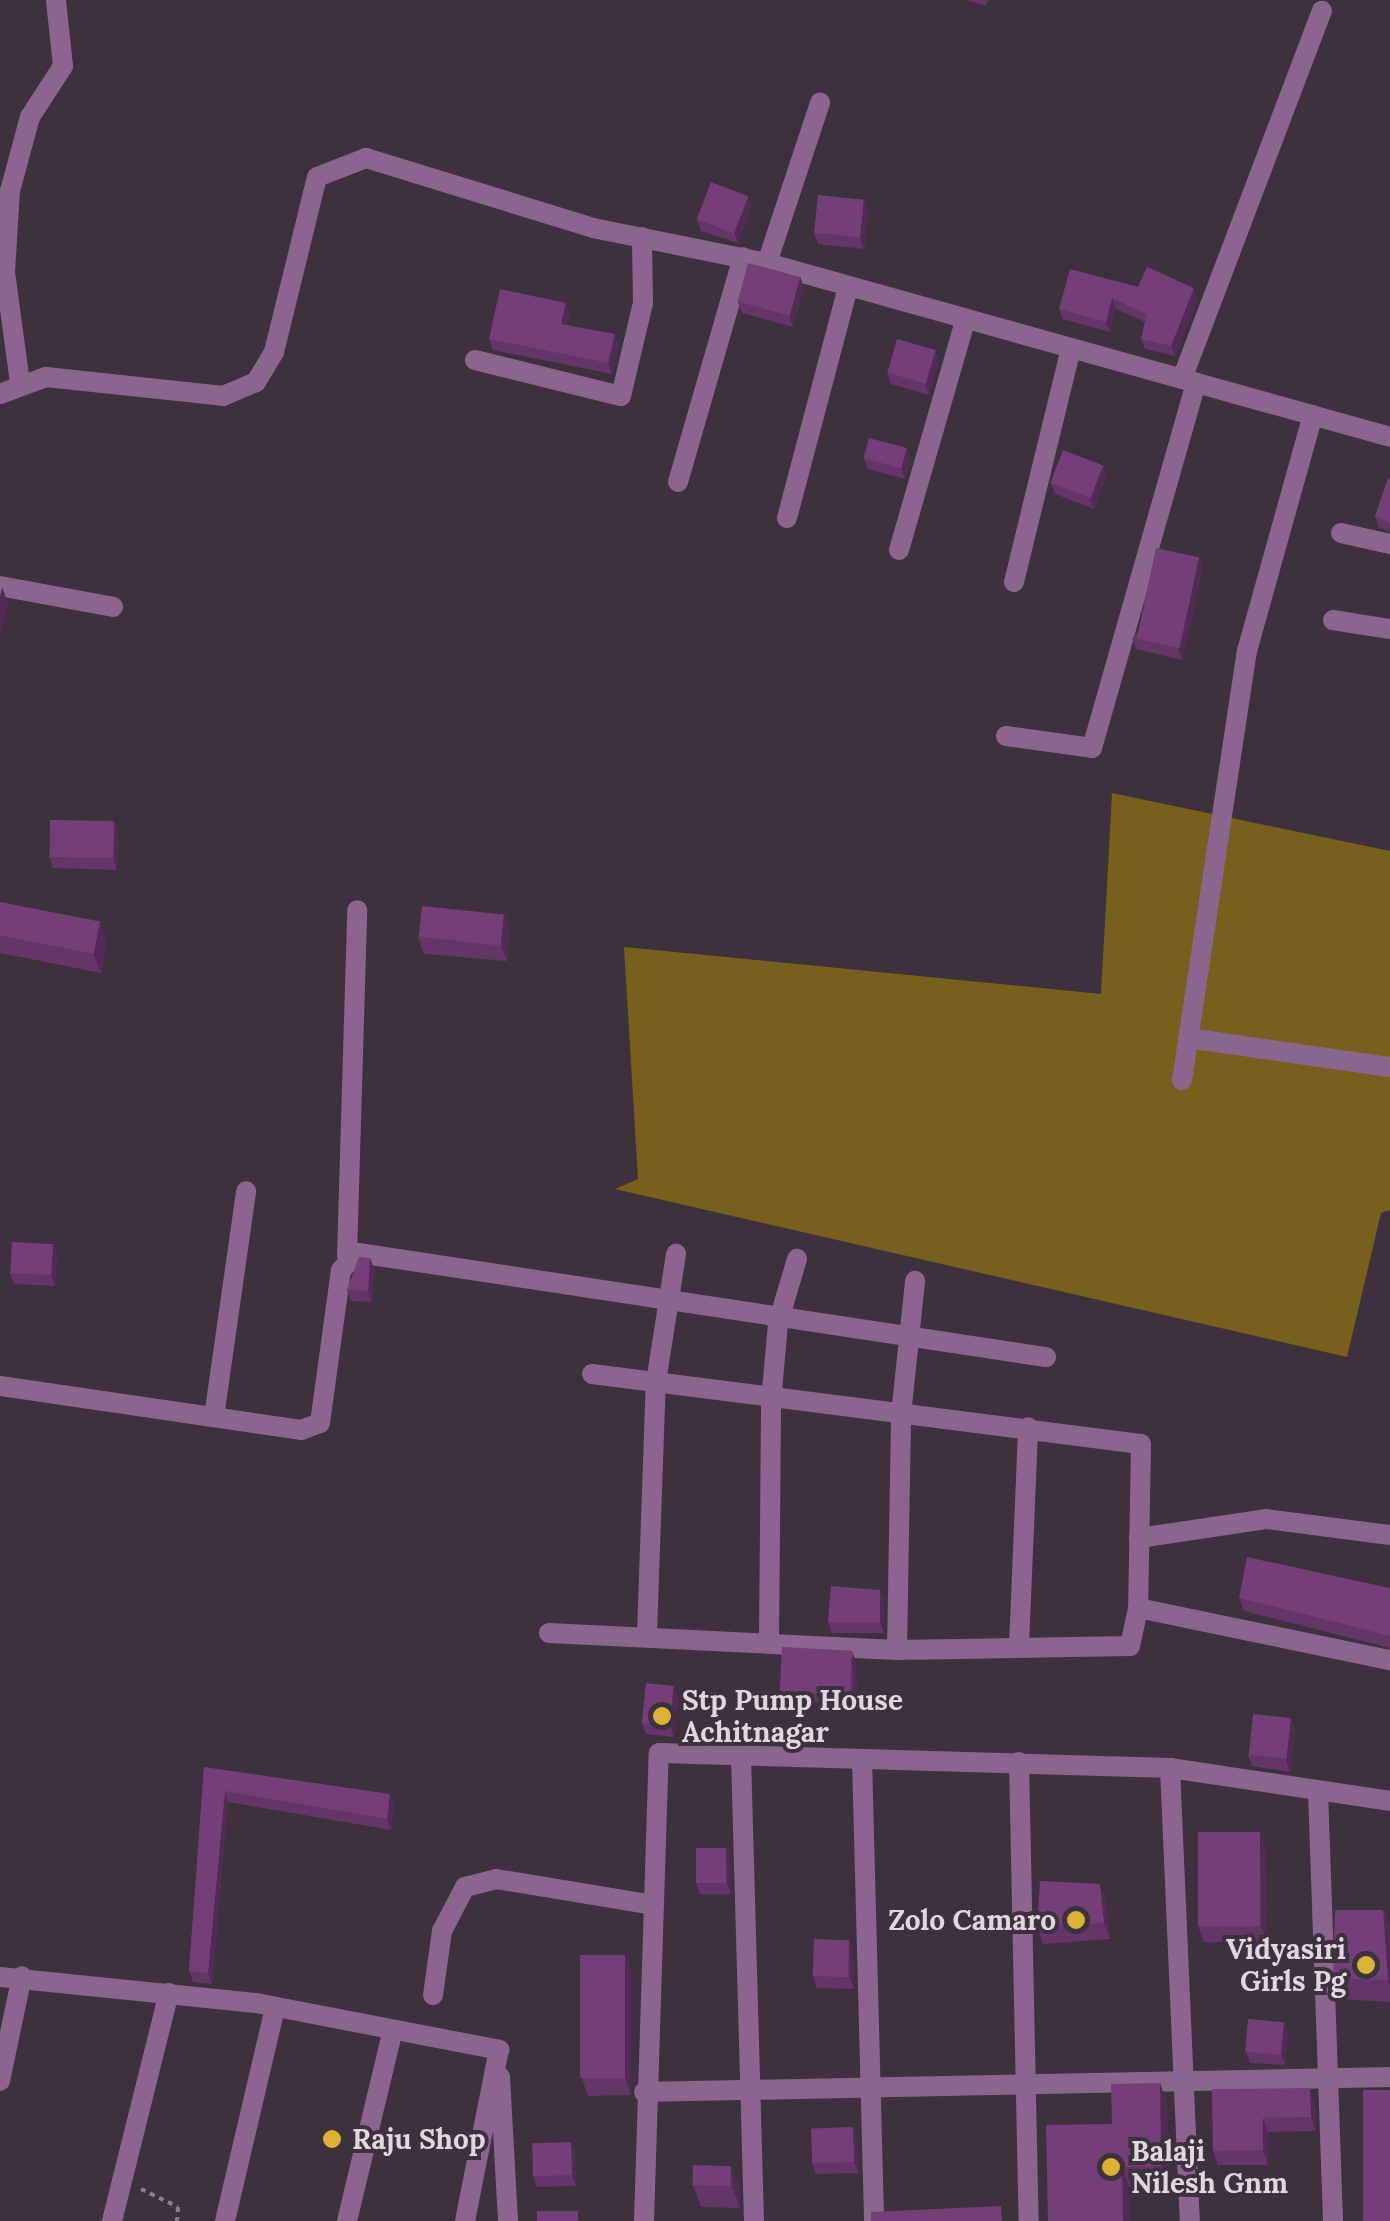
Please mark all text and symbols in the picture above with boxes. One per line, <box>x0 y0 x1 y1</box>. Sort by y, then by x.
place label: Stp Pump House Achitnagar <box>682 1683 903 1749</box>
marker: Stp Pump House Achitnagar <box>651 1705 673 1727</box>
place label: Zolo Camaro <box>888 1903 1056 1937</box>
marker: Zolo Camaro <box>1065 1909 1087 1931</box>
place label: Vidyasiri Girls Pg <box>1226 1932 1346 1998</box>
marker: Vidyasiri Girls Pg <box>1355 1954 1377 1976</box>
place label: Raju Shop <box>352 2122 486 2156</box>
marker: Raju Shop <box>321 2128 343 2150</box>
place label: Balaji Nilesh Gnm <box>1131 2134 1288 2200</box>
marker: Balaji Nilesh Gnm <box>1100 2156 1122 2178</box>

